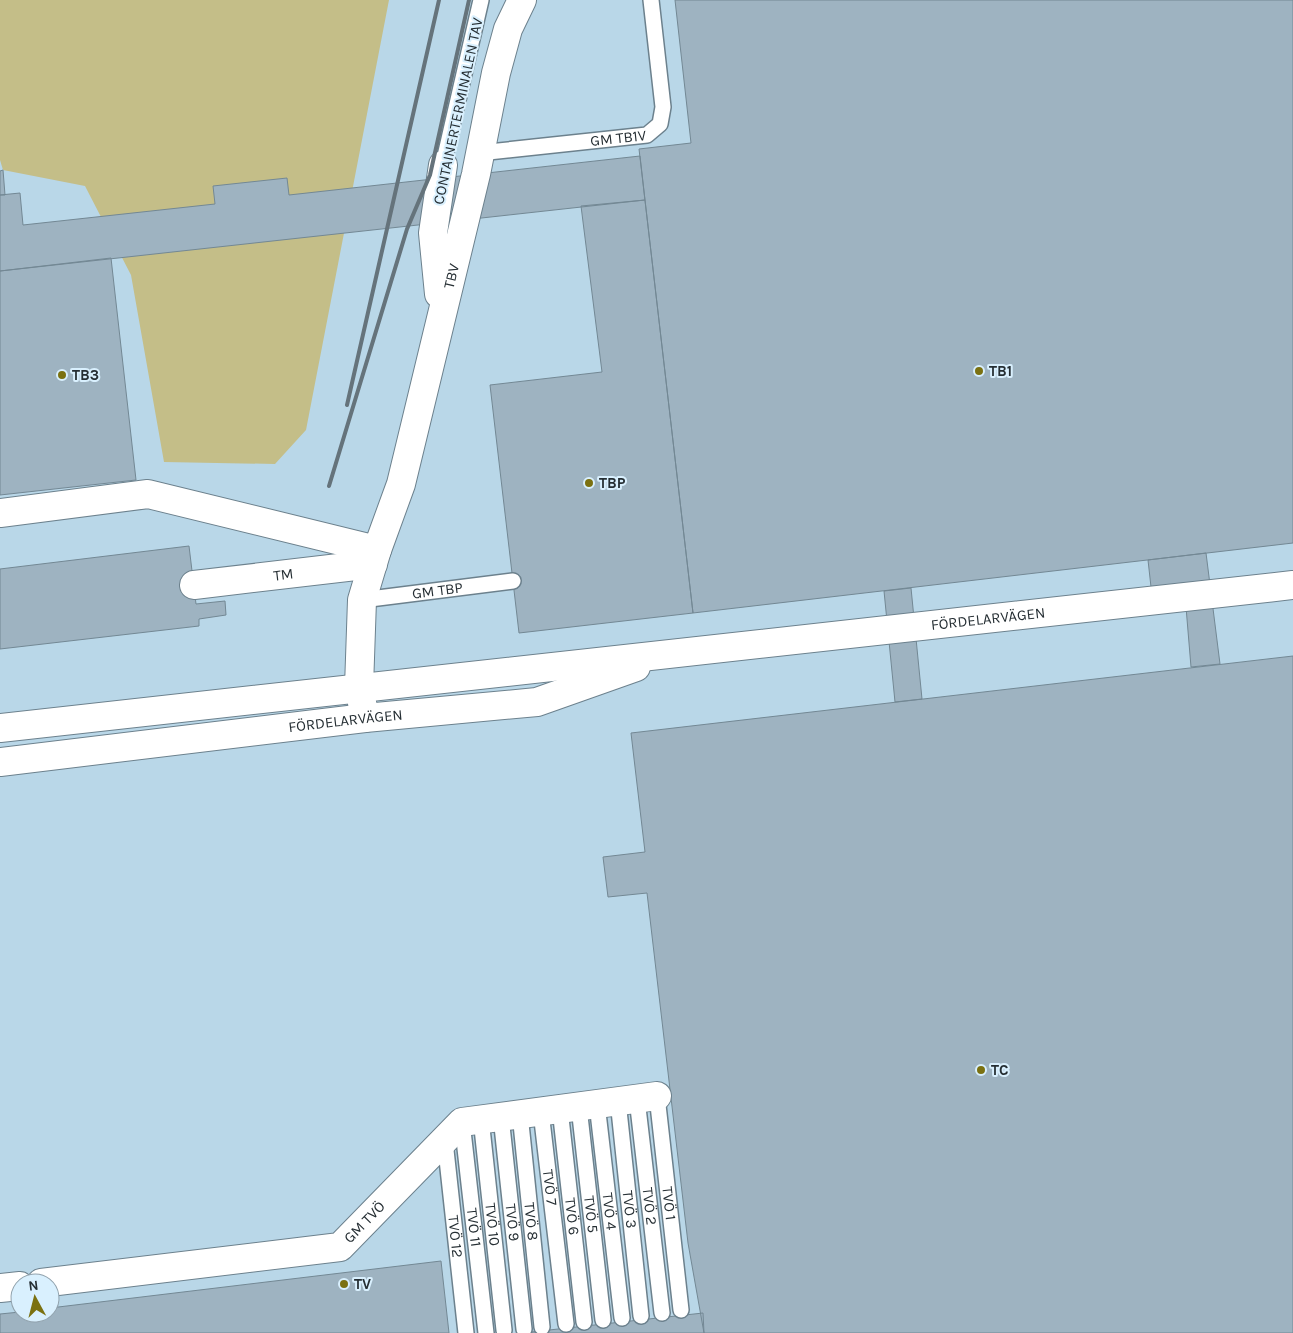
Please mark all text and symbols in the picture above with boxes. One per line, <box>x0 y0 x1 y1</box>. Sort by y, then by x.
street label: CONTAINERTERMINALEN TAV <box>429 15 487 206</box>
street label: GM TB1V <box>589 126 648 150</box>
street label: TBV <box>440 261 463 290</box>
place label: TB1 <box>989 362 1012 380</box>
marker: TB1 <box>973 365 985 377</box>
place label: TB3 <box>72 366 99 384</box>
marker: TB3 <box>56 369 68 381</box>
place label: TBP <box>599 474 626 492</box>
marker: TBP <box>583 477 595 489</box>
street label: TM <box>272 564 294 585</box>
street label: GM TBP <box>411 578 464 603</box>
street label: FÖRDELARVÄGEN <box>930 603 1046 634</box>
street label: FÖRDELARVÄGEN <box>287 706 403 736</box>
place label: TC <box>991 1061 1008 1079</box>
marker: TC <box>975 1064 987 1076</box>
street label: TVÖ 7 <box>539 1168 561 1206</box>
street label: TVÖ 1 <box>658 1185 680 1221</box>
street label: TVÖ 2 <box>638 1186 661 1226</box>
street label: TVÖ 3 <box>619 1190 641 1229</box>
street label: TVÖ 4 <box>598 1192 621 1232</box>
street label: TVÖ 5 <box>580 1195 602 1234</box>
street label: GM TVÖ <box>340 1197 389 1247</box>
street label: TVÖ 6 <box>561 1197 583 1236</box>
street label: TVÖ 8 <box>520 1201 542 1241</box>
street label: TVÖ 10 <box>481 1202 504 1247</box>
street label: TVÖ 9 <box>501 1203 523 1242</box>
street label: TVÖ 11 <box>463 1207 485 1248</box>
street label: TVÖ 12 <box>444 1214 467 1259</box>
north arrow <box>10 1273 60 1323</box>
place label: TV <box>354 1275 371 1293</box>
text: N <box>27 1277 39 1295</box>
marker: TV <box>338 1278 350 1290</box>

